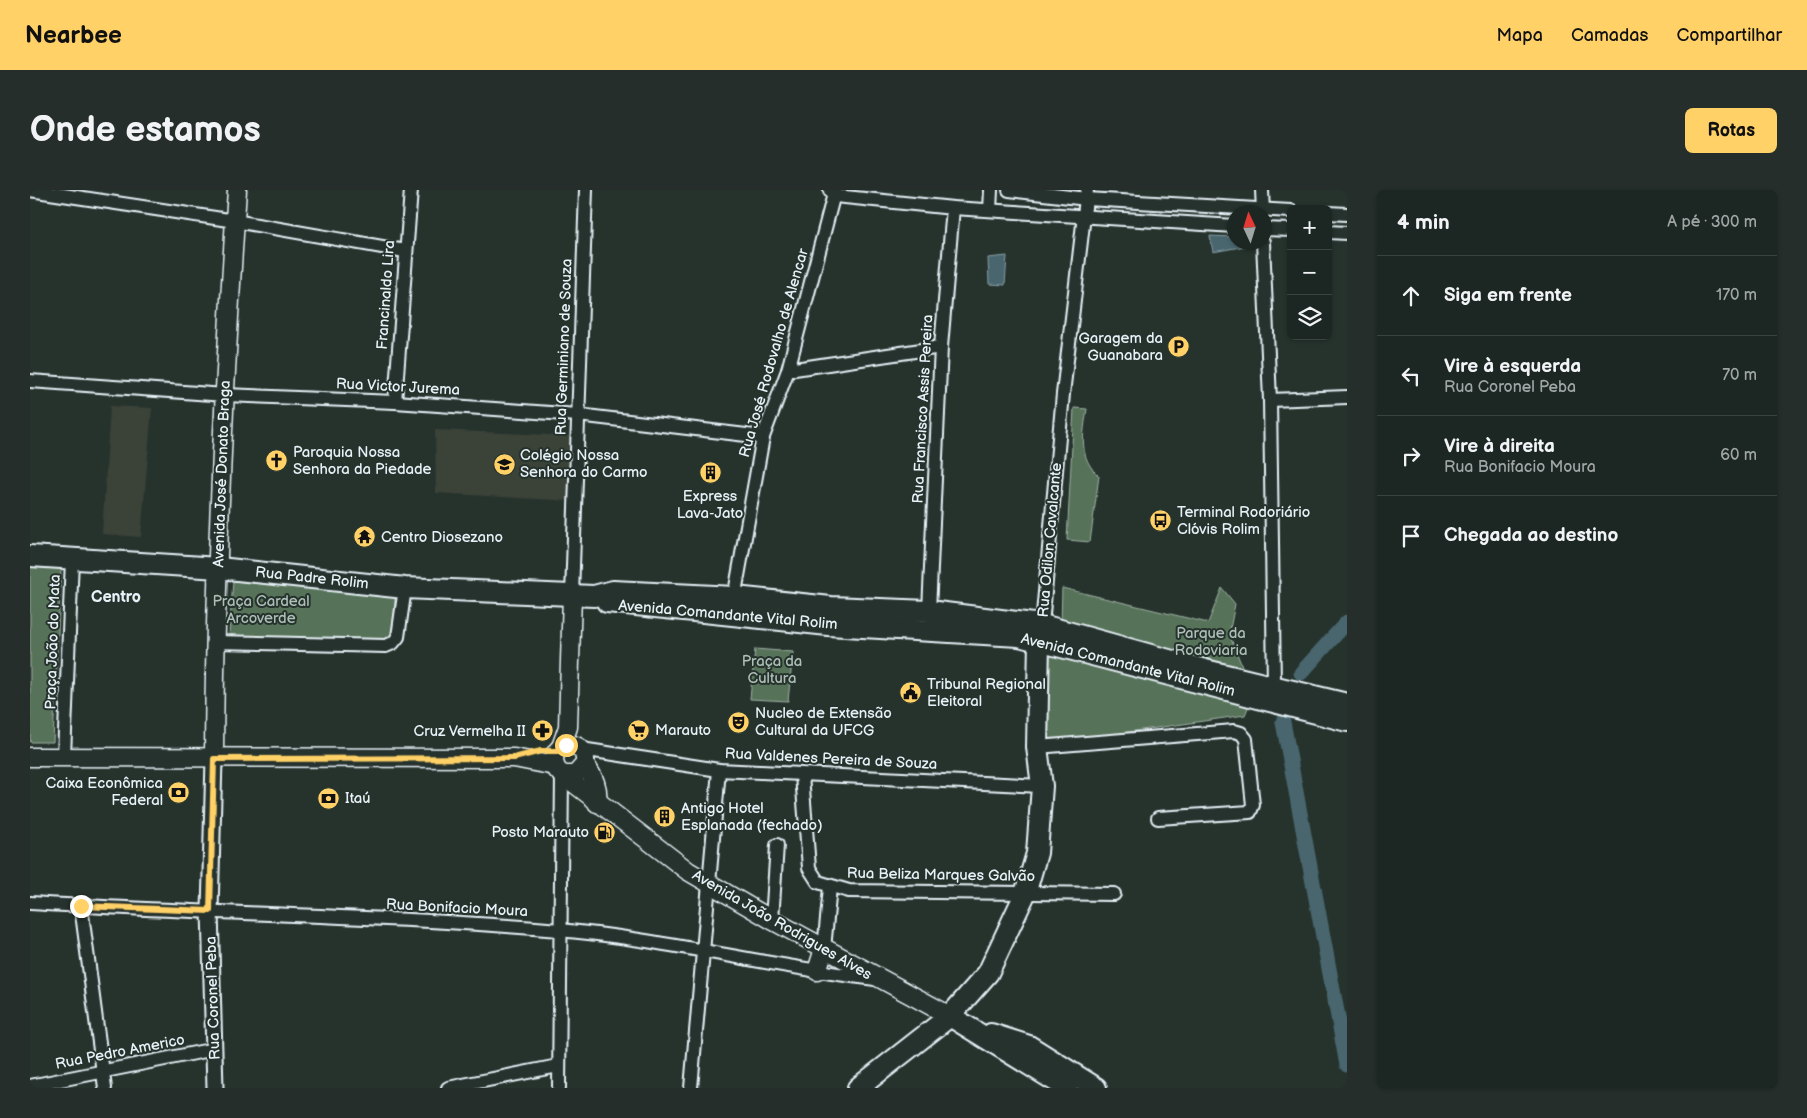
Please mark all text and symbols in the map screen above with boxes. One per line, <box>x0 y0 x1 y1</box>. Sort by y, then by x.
text: Nearbee <box>25 21 122 50</box>
text: Mapa <box>1497 25 1543 46</box>
text: Camadas <box>1571 25 1648 46</box>
text: Compartilhar <box>1676 25 1782 46</box>
button: Rotas <box>1685 108 1777 153</box>
text: Onde estamos <box>30 109 261 152</box>
north arrow <box>1227 205 1272 250</box>
map controls <box>1287 205 1332 340</box>
button: + <box>1287 205 1332 250</box>
text: 4 min <box>1397 210 1450 235</box>
text: A pé · 300 m <box>1667 213 1757 232</box>
street label: Francinaldo Lira <box>373 240 399 350</box>
street label: Rua José Rodovalho de Alencar <box>735 246 813 460</box>
button: − <box>1287 250 1332 295</box>
street label: Rua Germiniano de Souza <box>551 258 577 436</box>
icon: ahead <box>1397 282 1425 310</box>
text: Siga em frente <box>1444 284 1572 307</box>
text: 170 m <box>1716 286 1757 305</box>
button: layers <box>1287 295 1332 340</box>
street label: Rua Francisco Assis Pereira <box>909 314 937 504</box>
place label: Garagem da Guanabara <box>1079 329 1163 365</box>
parking icon: Garagem da Guanabara <box>1167 335 1191 359</box>
text: Vire à esquerda <box>1444 355 1581 378</box>
icon: left <box>1397 362 1425 390</box>
text: 70 m <box>1722 366 1757 385</box>
street label: Rua Victor Jurema <box>335 374 461 400</box>
text: Rua Coronel Peba <box>1444 378 1576 397</box>
street label: Avenida José Donato Braga <box>209 380 235 568</box>
text: Vire à direita <box>1444 435 1555 458</box>
icon: right <box>1397 442 1425 470</box>
place label: Paroquia Nossa Senhora da Piedade <box>293 443 432 479</box>
place label: Colégio Nossa Senhora do Carmo <box>520 446 648 482</box>
text: 60 m <box>1720 446 1757 465</box>
church icon: Paroquia Nossa Senhora da Piedade <box>265 449 289 473</box>
school or university icon: Colégio Nossa Senhora do Carmo <box>492 452 516 476</box>
text: Rua Bonifacio Moura <box>1444 458 1596 477</box>
building icon: Express Lava-Jato <box>698 461 722 485</box>
street label: Rua Odilon Cavalcante <box>1034 462 1066 618</box>
place label: Express Lava-Jato <box>677 487 743 523</box>
place label: Terminal Rodoriário Clóvis Rolim <box>1177 503 1310 539</box>
bus stop icon: Terminal Rodoriário Clóvis Rolim <box>1149 509 1173 533</box>
icon: arrive <box>1397 522 1425 550</box>
text: Chegada ao destino <box>1444 524 1618 547</box>
temple icon: Centro Diosezano <box>353 525 377 549</box>
place label: Centro Diosezano <box>381 528 503 547</box>
street label: Rua Padre Rolim <box>254 563 370 593</box>
street label: Praça João do Mata <box>41 574 65 710</box>
district label: Centro <box>91 588 141 607</box>
park label: Praça Cardeal Arcoverde <box>212 592 310 628</box>
street label: Avenida Comandante Vital Rolim <box>618 596 838 634</box>
park label: Parque da Rodoviaria <box>1175 624 1247 660</box>
street label: Avenida Comandante Vital Rolim <box>1019 629 1237 701</box>
park label: Praça da Cultura <box>742 652 802 688</box>
place label: Tribunal Regional Eleitoral <box>927 675 1046 711</box>
public building icon: Tribunal Regional Eleitoral <box>899 681 923 705</box>
place label: Nucleo de Extensão Cultural da UFCG <box>755 704 892 740</box>
theatre icon: Nucleo de Extensão Cultural da UFCG <box>727 710 751 734</box>
supermarket icon: Marauto <box>627 718 651 742</box>
pharmacy icon: Cruz Vermelha II <box>530 719 554 743</box>
place label: Marauto <box>655 721 711 740</box>
place label: Cruz Vermelha II <box>414 722 526 741</box>
route start <box>555 734 578 757</box>
street label: Rua Valdenes Pereira de Souza <box>724 744 938 774</box>
place label: Caixa Econômica Federal <box>46 774 163 810</box>
bank icon: Caixa Econômica Federal <box>167 780 191 804</box>
bank icon: Itaú <box>317 786 341 810</box>
place label: Itaú <box>345 789 371 808</box>
place label: Antigo Hotel Esplanada (fechado) <box>681 799 823 835</box>
building icon: Antigo Hotel Esplanada (fechado) <box>653 805 677 829</box>
fuel station icon: Posto Marauto <box>593 820 617 844</box>
place label: Posto Marauto <box>491 823 589 842</box>
street label: Rua Beliza Marques Galvão <box>847 864 1035 886</box>
street label: Avenida João Rodrigues Alves <box>689 866 876 985</box>
route end <box>70 895 93 918</box>
street label: Rua Bonifacio Moura <box>385 895 529 921</box>
street label: Rua Coronel Peba <box>201 936 225 1060</box>
street label: Rua Pedro Americo <box>54 1030 186 1074</box>

